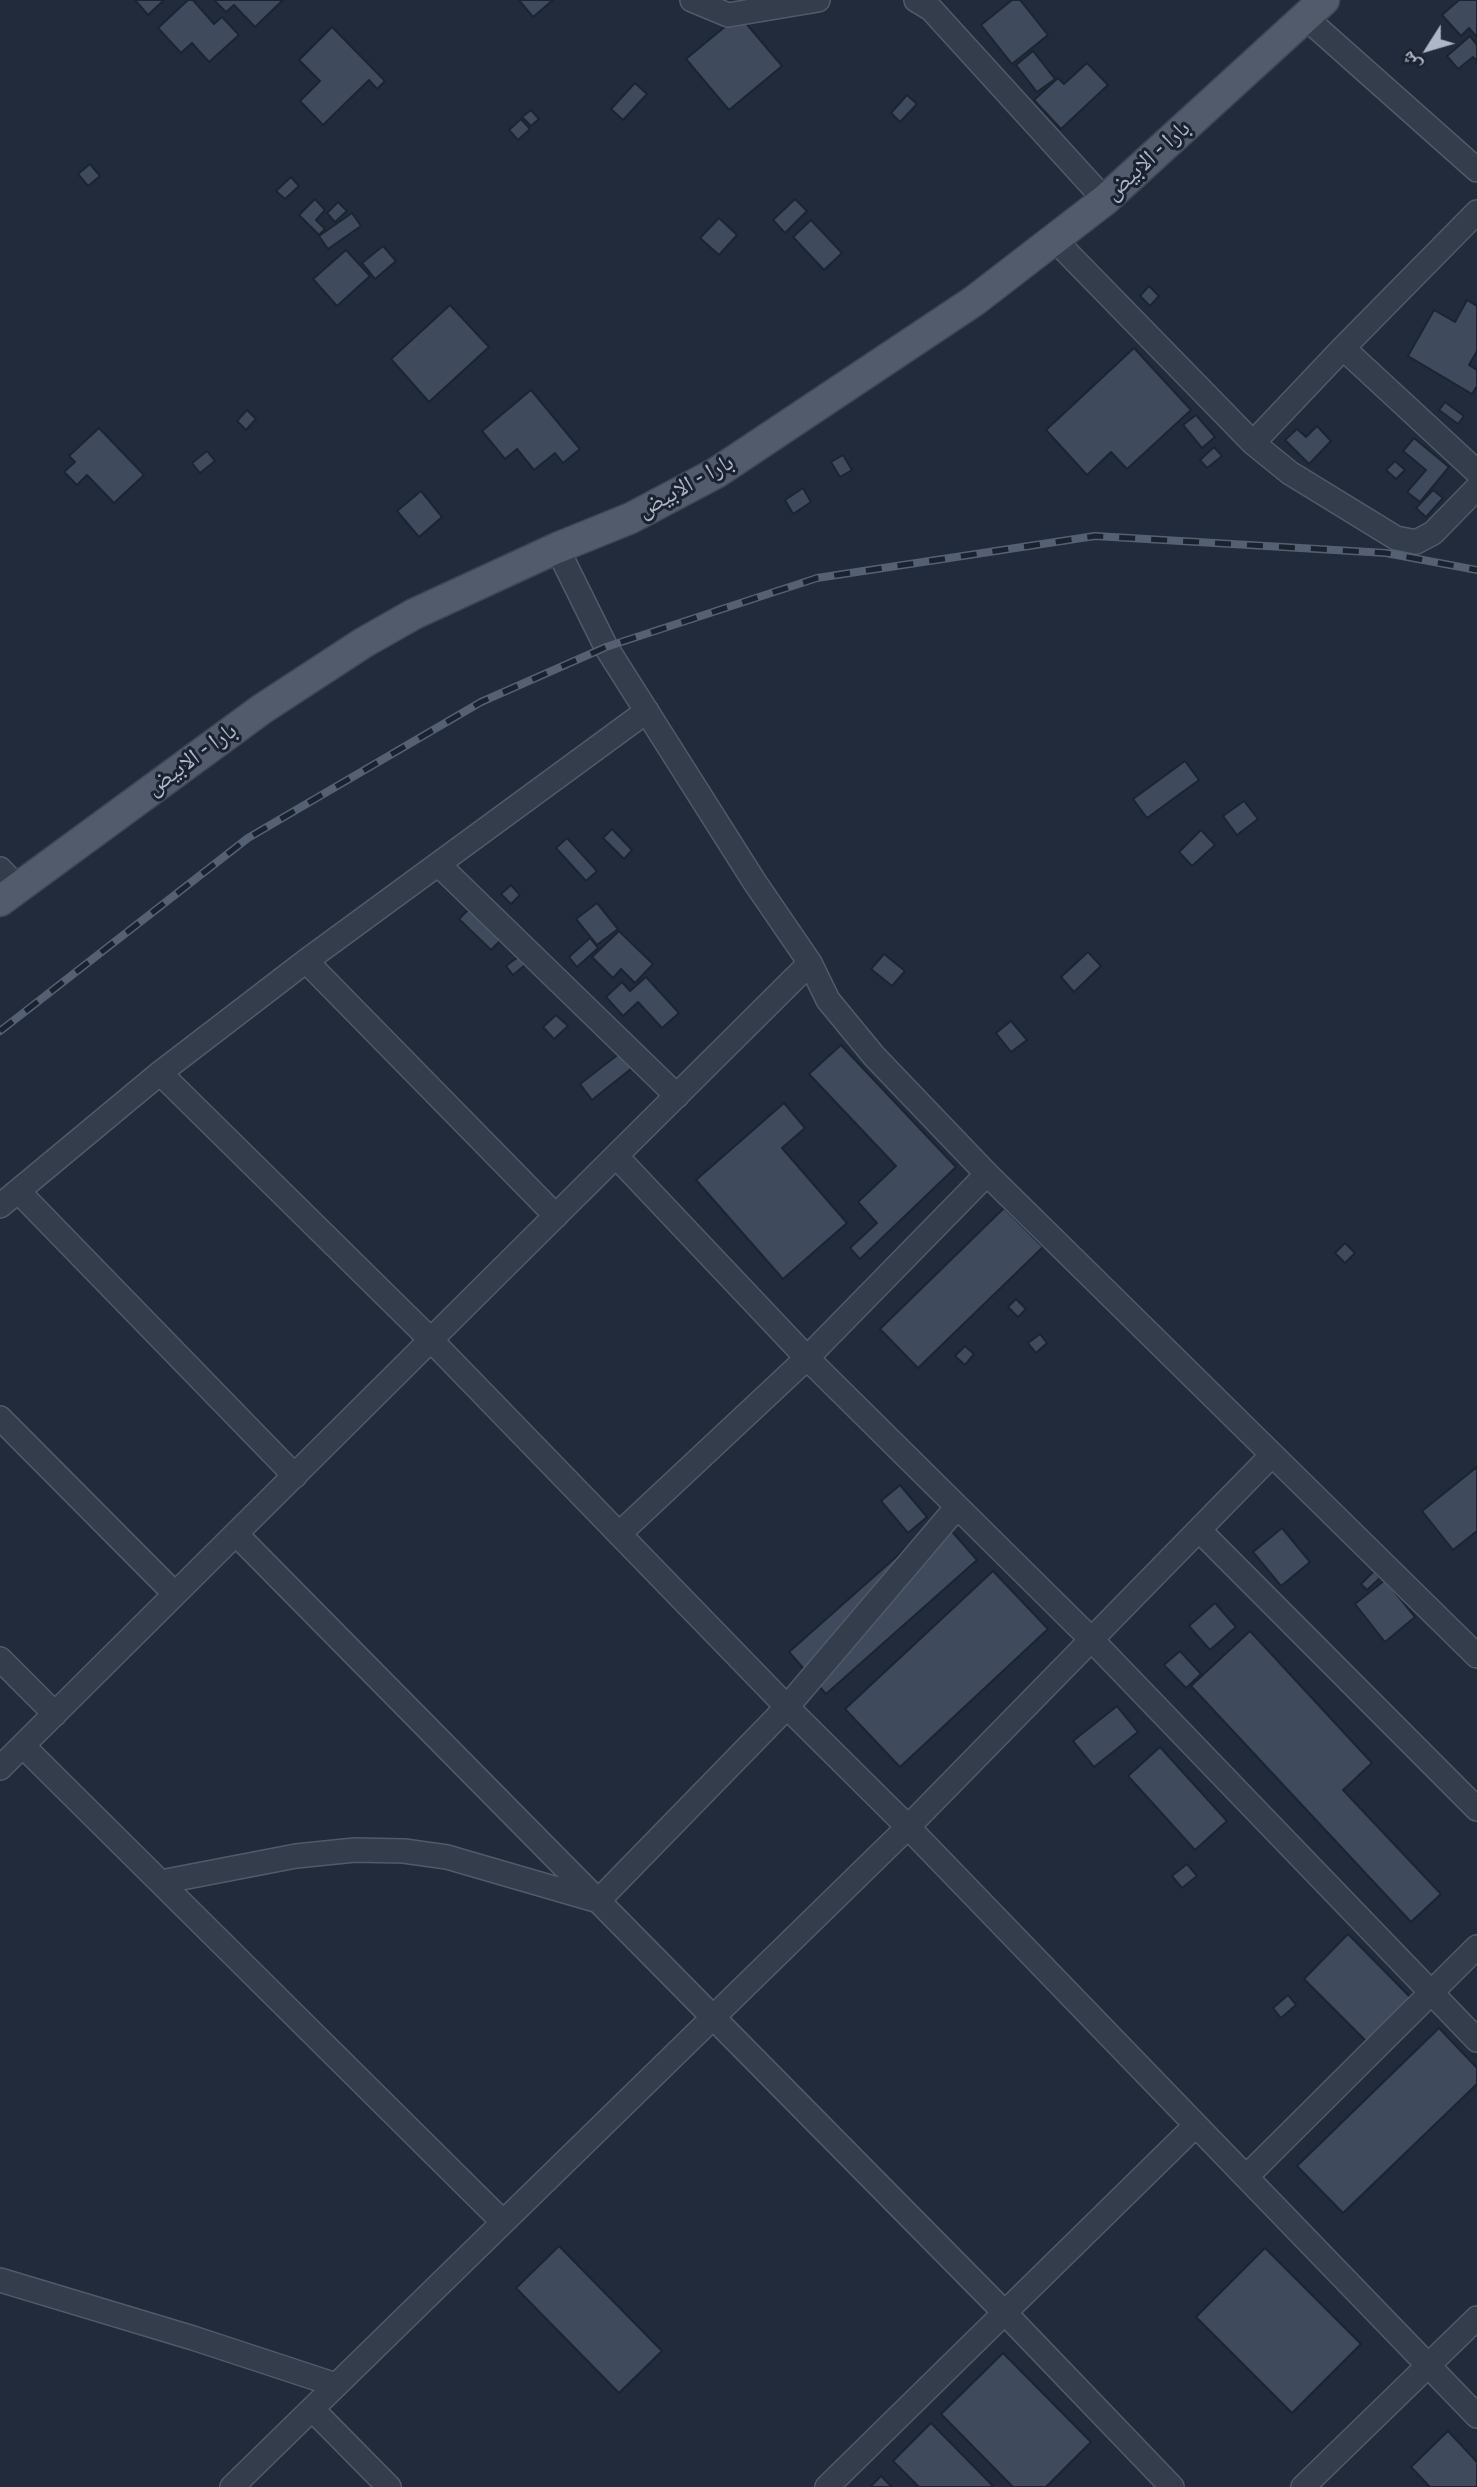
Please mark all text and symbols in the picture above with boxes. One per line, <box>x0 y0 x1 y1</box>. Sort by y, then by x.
north arrow <box>1393 14 1463 84</box>
text: ش <box>1396 47 1426 77</box>
street label: بارا - الابيض <box>1099 115 1197 207</box>
street label: بارا - الابيض <box>633 449 739 525</box>
street label: بارا - الابيض <box>141 717 243 803</box>

